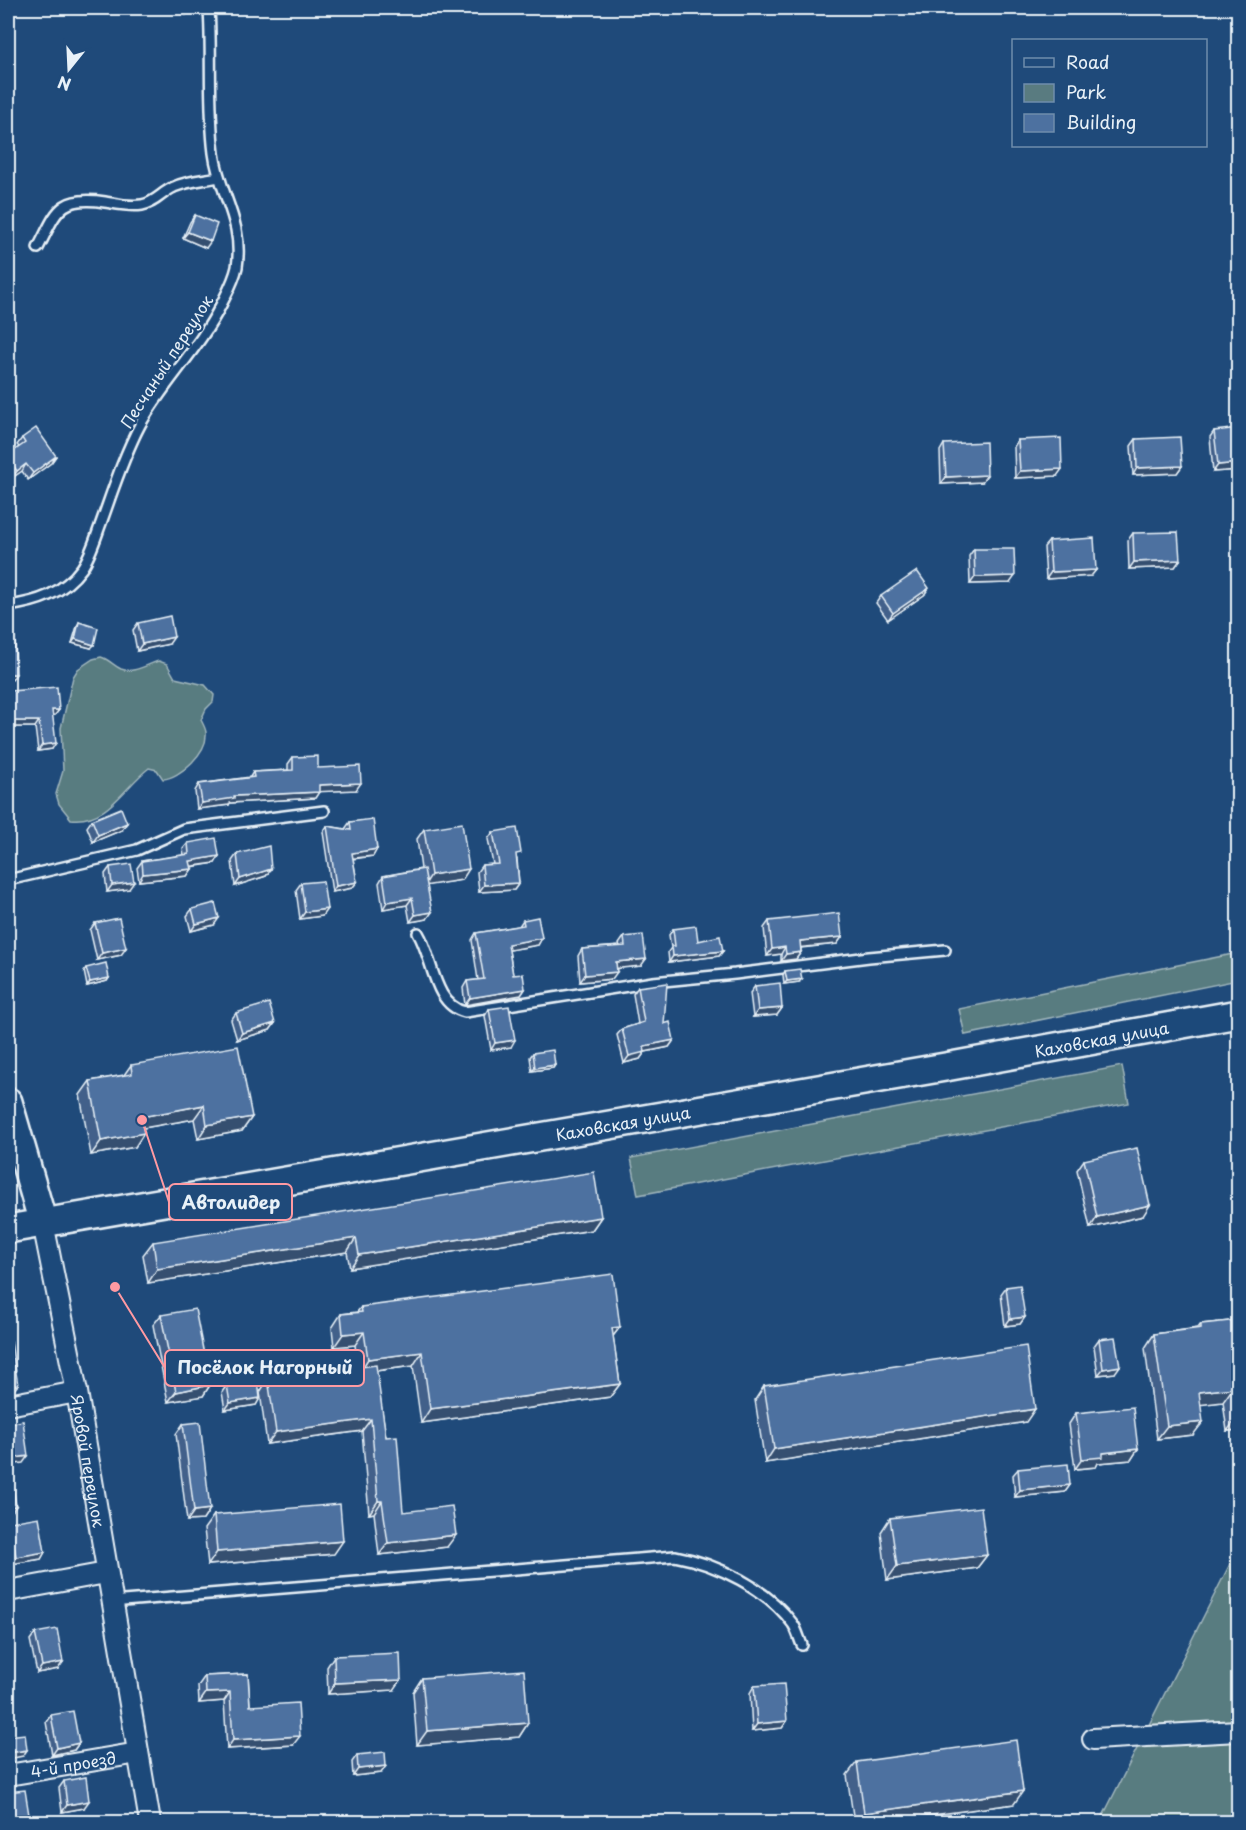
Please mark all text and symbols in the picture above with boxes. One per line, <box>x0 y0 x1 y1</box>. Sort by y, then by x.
north arrow <box>39 39 99 99</box>
legend <box>1012 39 1207 147</box>
text: Road <box>1066 48 1110 75</box>
text: N <box>54 71 74 98</box>
text: Park <box>1066 78 1106 105</box>
text: Building <box>1066 108 1136 135</box>
street label: Песчаный переулок <box>114 289 218 432</box>
street label: Каховская улица <box>1033 1015 1171 1063</box>
street label: Каховская улица <box>554 1099 692 1146</box>
callout: Автолидер <box>169 1184 292 1220</box>
text: Автолидер <box>182 1188 280 1215</box>
callout: Посёлок Нагорный <box>165 1350 364 1386</box>
text: Посёлок Нагорный <box>177 1353 353 1380</box>
street label: Яровой переулок <box>66 1392 112 1529</box>
street label: 4-й проезд <box>28 1745 118 1783</box>

